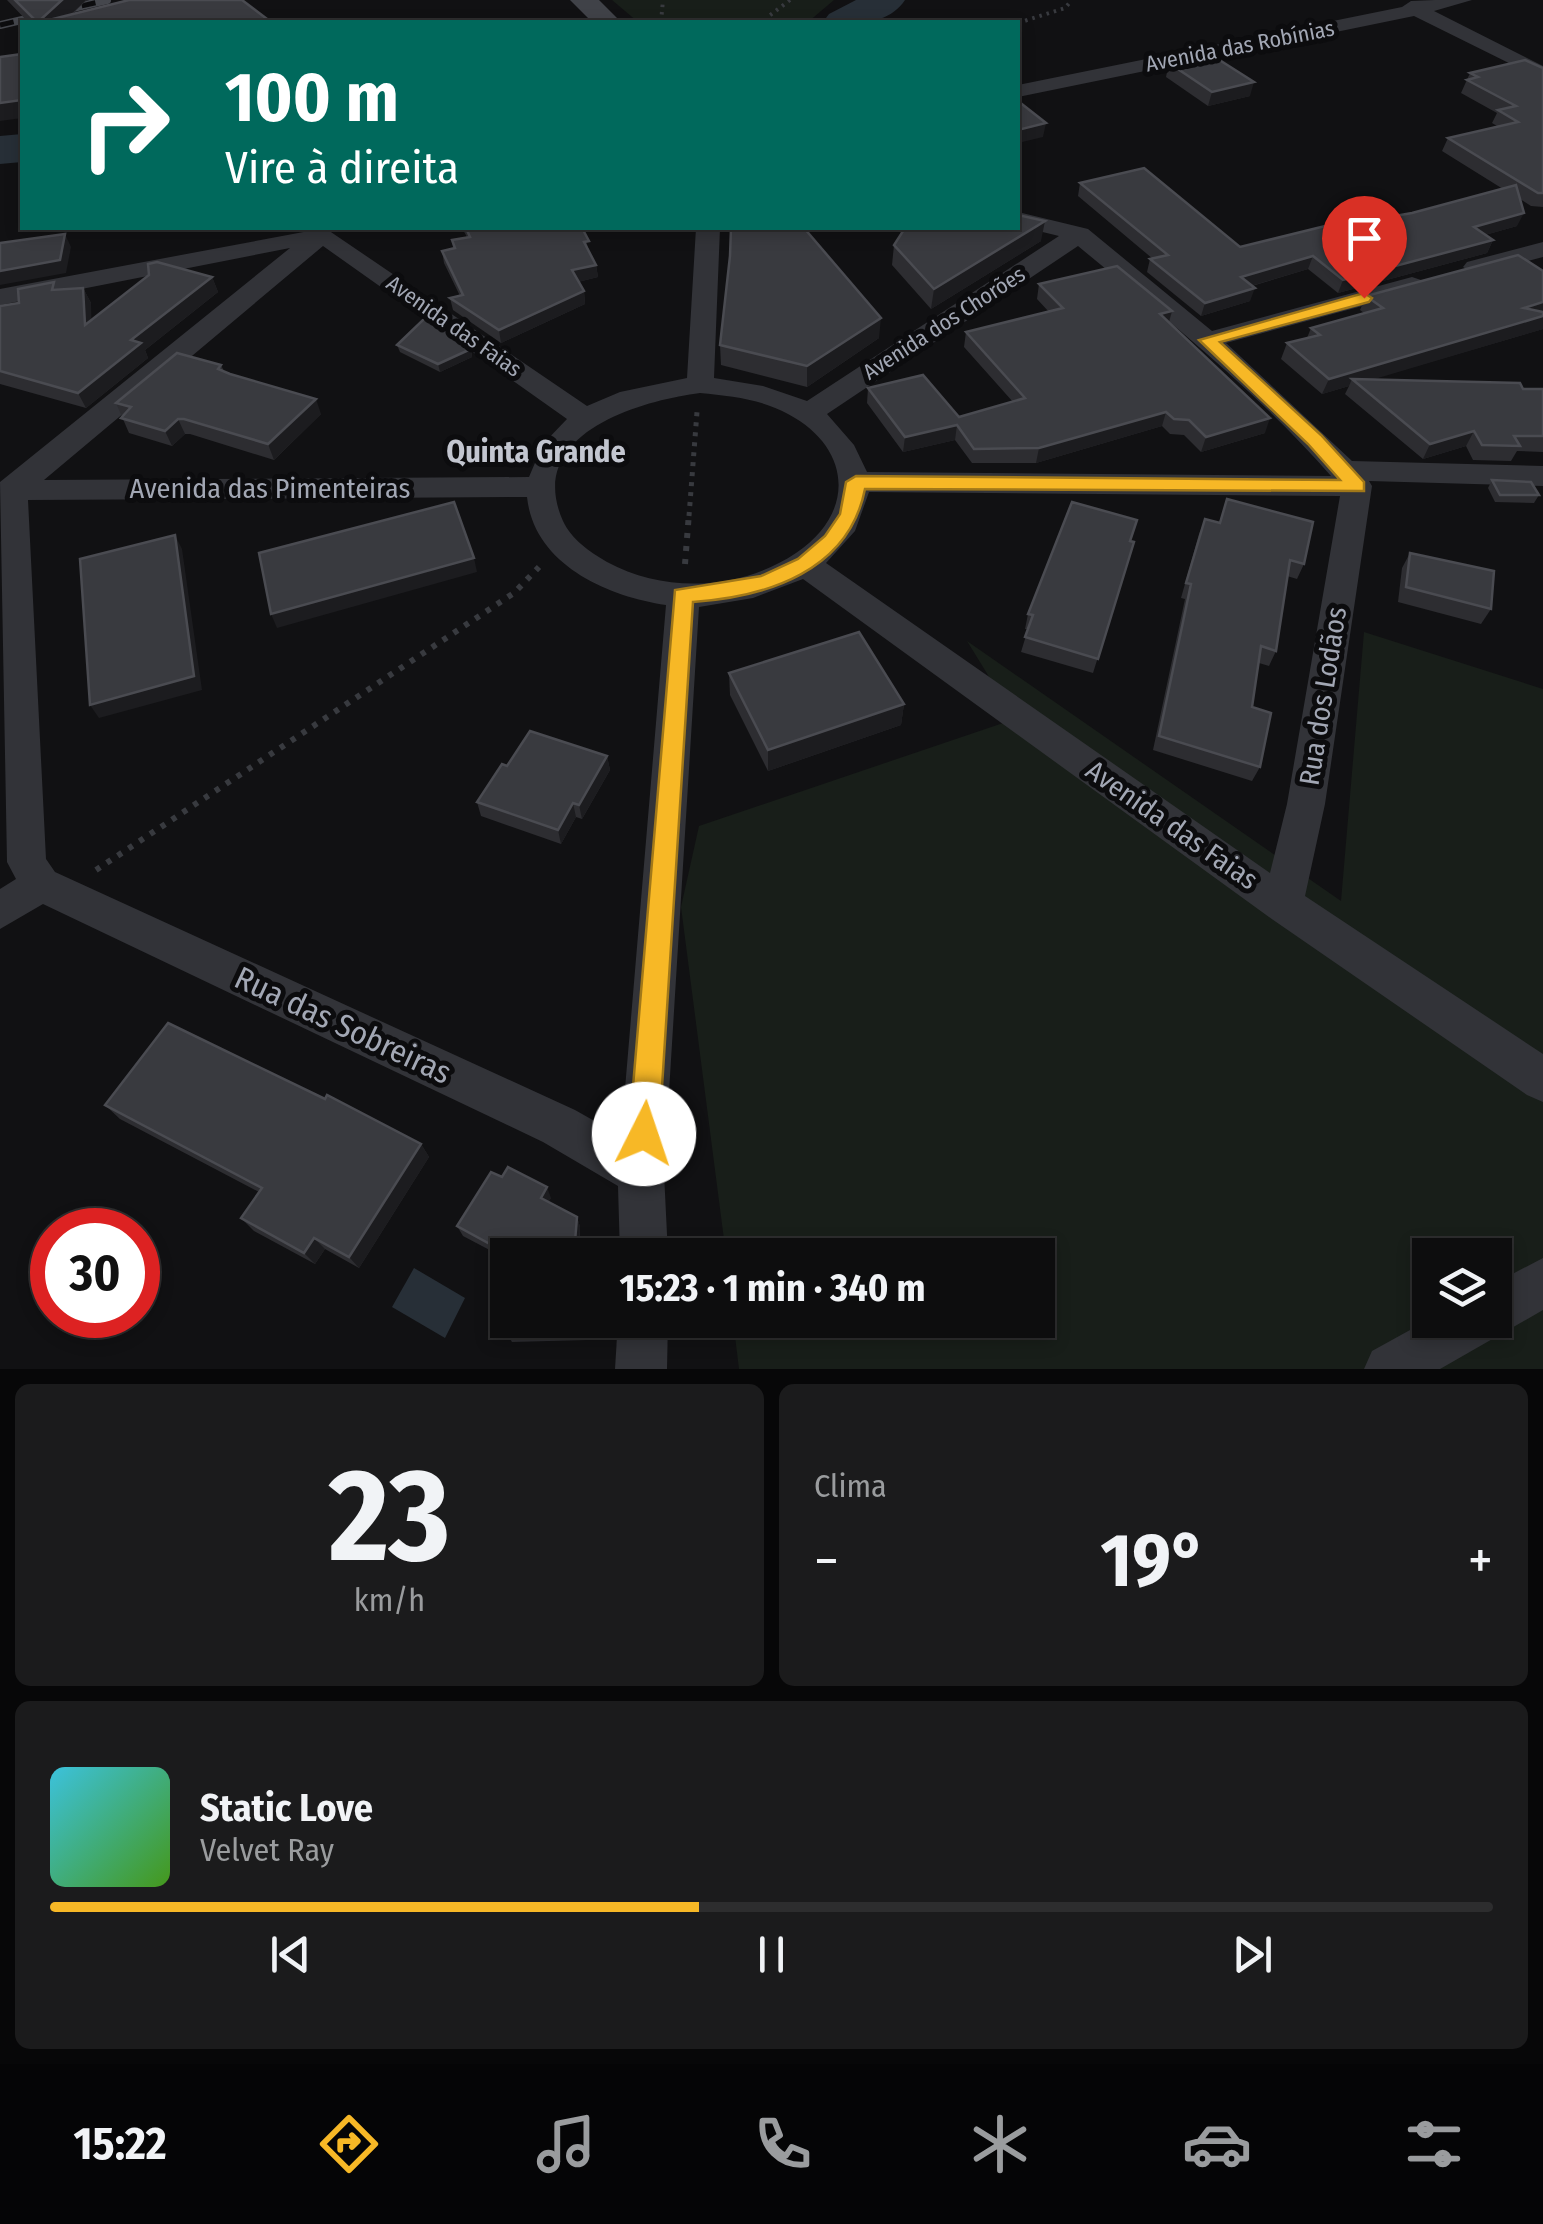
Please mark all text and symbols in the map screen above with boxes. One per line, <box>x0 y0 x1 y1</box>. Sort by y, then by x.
street label: Avenida das Robínias <box>1143 14 1337 78</box>
text: 100 m <box>225 56 399 140</box>
icon: right <box>60 60 190 190</box>
text: Vire à direita <box>225 141 459 195</box>
pin <box>1322 196 1407 299</box>
icon: arrive <box>1337 211 1392 266</box>
street label: Avenida dos Chorões <box>858 260 1030 386</box>
street label: Avenida das Faias <box>381 269 527 383</box>
district label: Quinta Grande <box>446 434 626 470</box>
street label: Avenida das Pimenteiras <box>130 472 410 505</box>
street label: Rua dos Lodãos <box>1293 604 1353 788</box>
street label: Avenida das Faias <box>1080 754 1264 896</box>
street label: Rua das Sobreiras <box>229 958 457 1092</box>
position arrow <box>592 1082 696 1186</box>
speed limit sign: 30 <box>30 1208 160 1338</box>
map controls <box>1412 1238 1512 1338</box>
button: layers <box>1412 1238 1512 1338</box>
text: 15:23 · 1 min · 340 m <box>620 1265 925 1311</box>
text: 23 <box>329 1438 450 1594</box>
text: Clima <box>814 1467 887 1505</box>
text: 19° <box>1101 1516 1206 1606</box>
text: − <box>814 1528 839 1594</box>
text: + <box>1468 1528 1493 1594</box>
text: km/h <box>354 1581 425 1619</box>
text: Static Love <box>200 1785 373 1831</box>
text: Velvet Ray <box>200 1831 334 1869</box>
icon: previous <box>263 1927 318 1982</box>
icon: pause <box>744 1927 799 1982</box>
icon: next <box>1225 1927 1280 1982</box>
icon: directions <box>314 2109 384 2179</box>
icon: music <box>531 2109 601 2179</box>
icon: phone <box>748 2109 818 2179</box>
icon: climate <box>965 2109 1035 2179</box>
icon: car <box>1182 2109 1252 2179</box>
icon: filters <box>1399 2109 1469 2179</box>
text: 15:22 <box>74 2117 167 2171</box>

